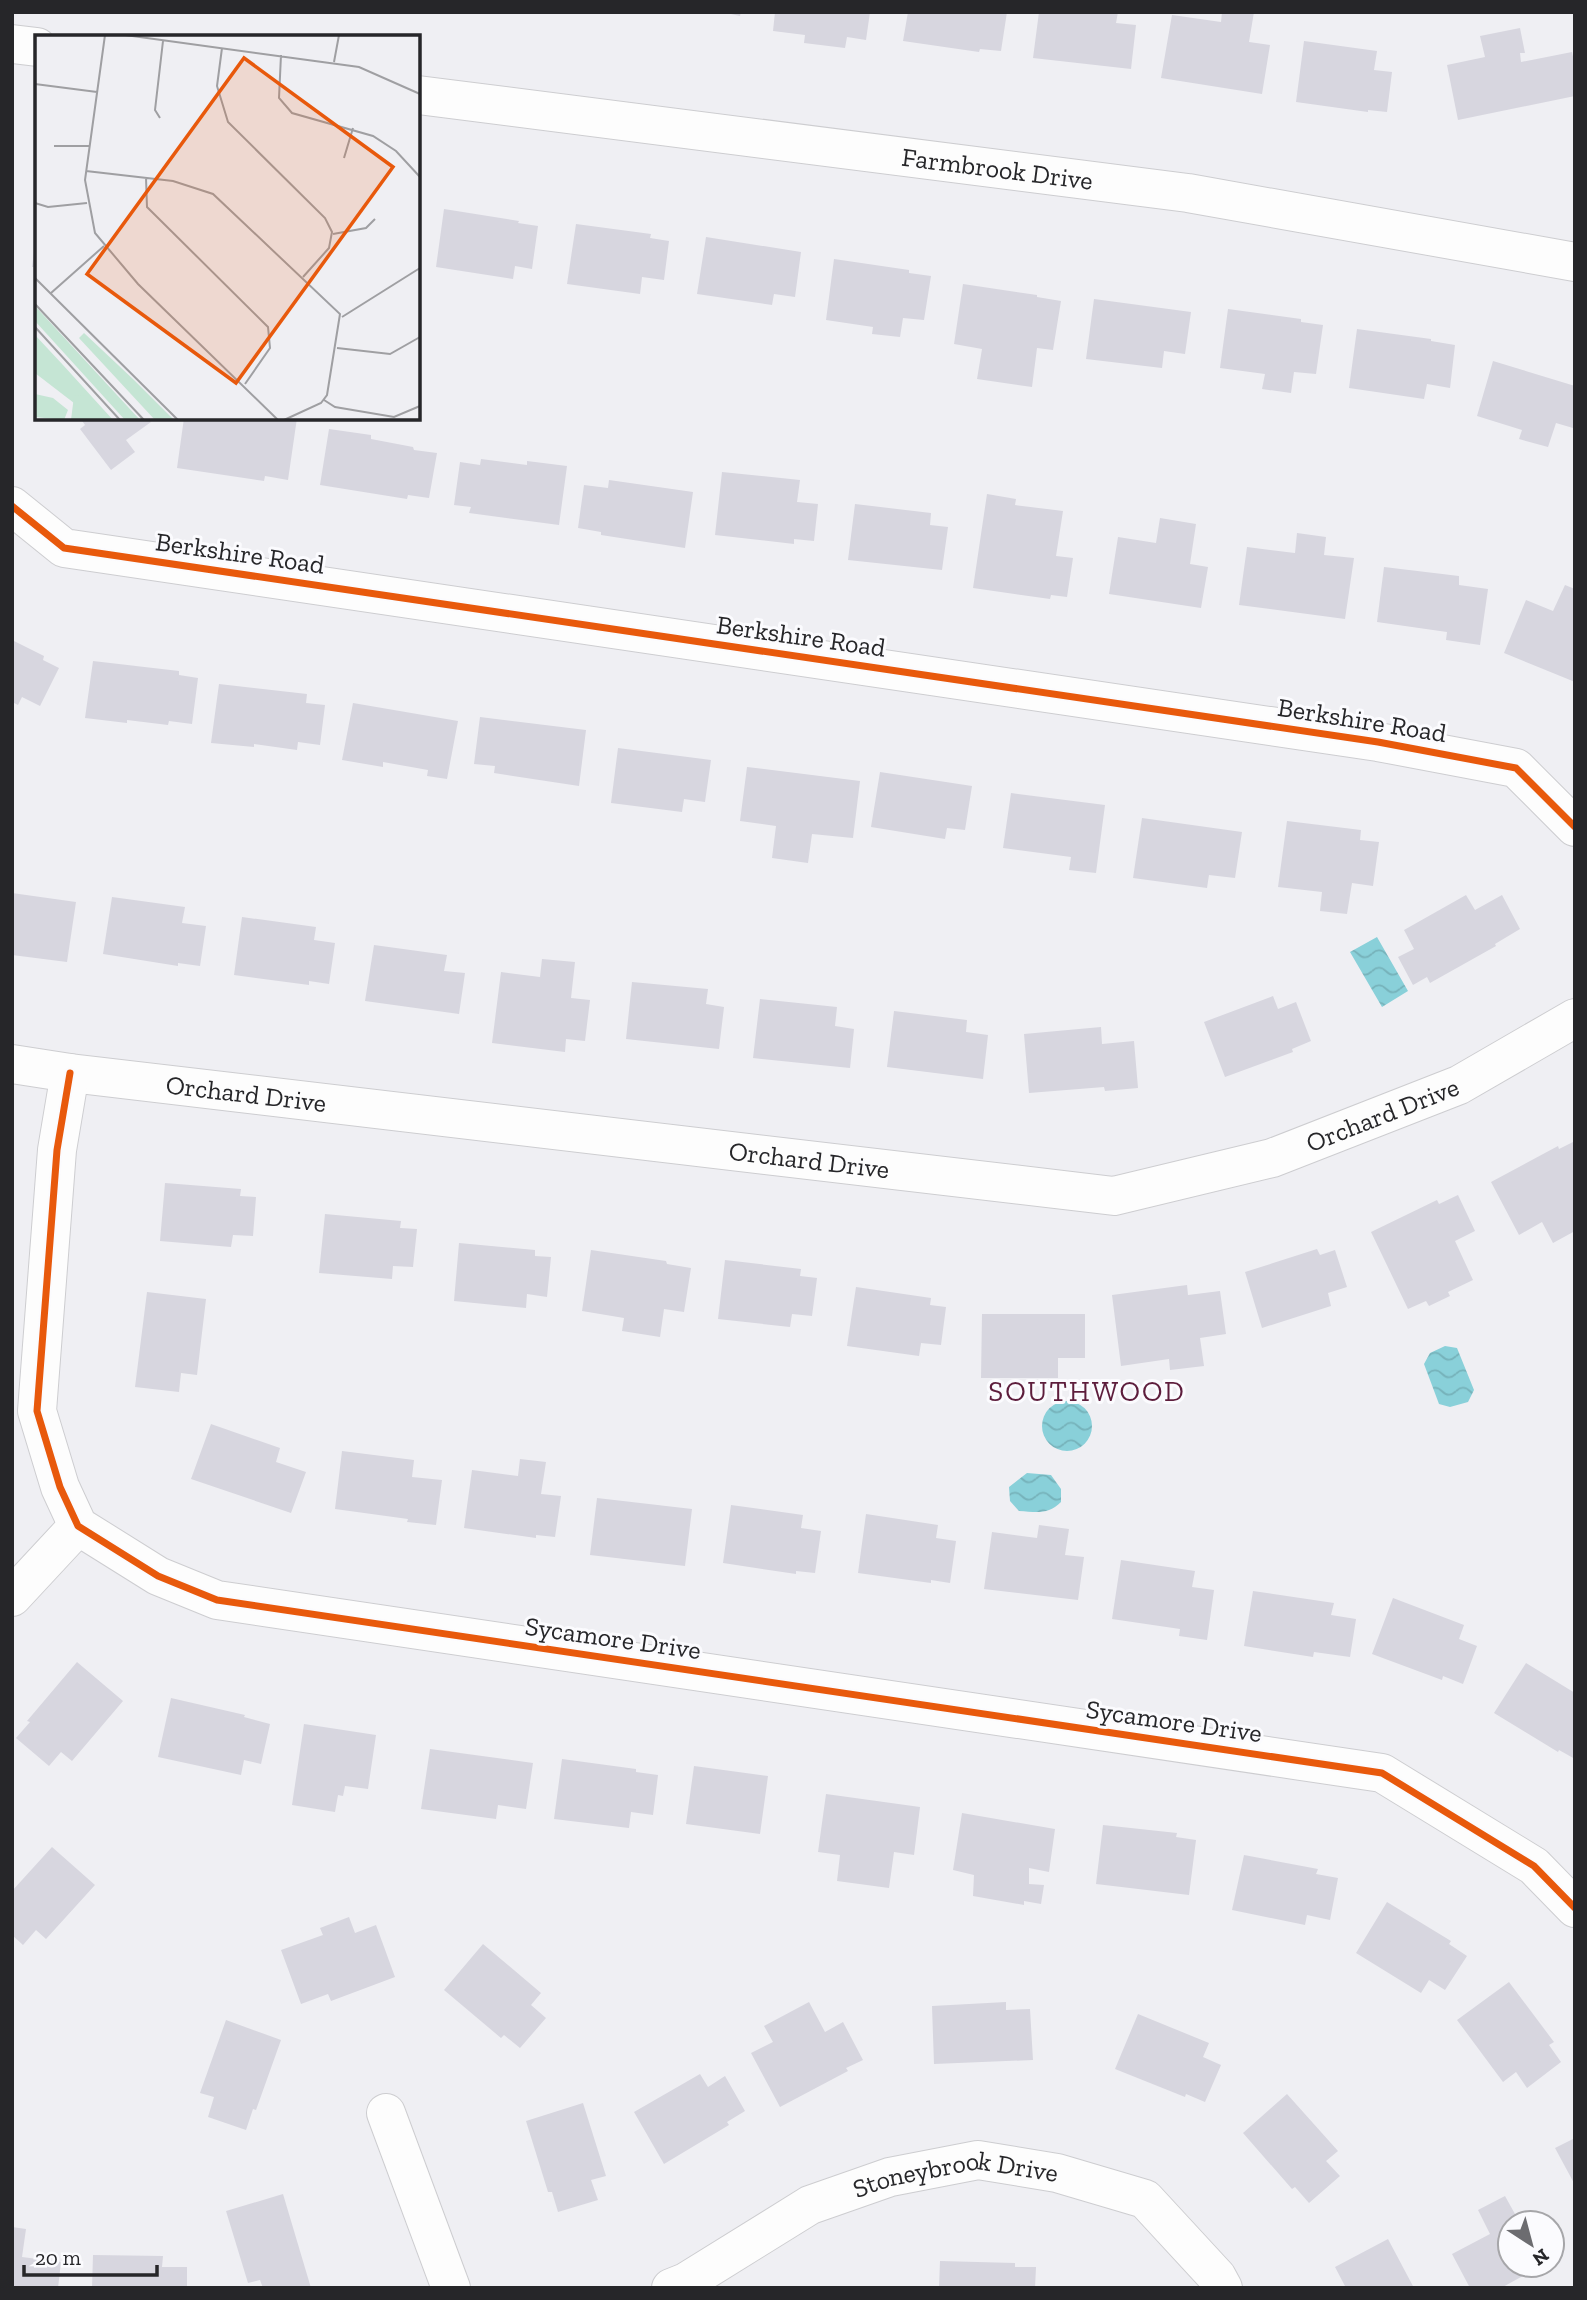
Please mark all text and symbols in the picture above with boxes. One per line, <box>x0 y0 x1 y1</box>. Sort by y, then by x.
inset map <box>35 35 420 420</box>
street label: Farmbrook Drive <box>900 141 1095 197</box>
street label: Berkshire Road <box>153 525 327 581</box>
street label: Berkshire Road <box>714 608 888 664</box>
street label: Berkshire Road <box>1275 691 1449 749</box>
street label: Orchard Drive <box>164 1068 328 1119</box>
street label: Orchard Drive <box>1301 1071 1463 1159</box>
street label: Orchard Drive <box>727 1135 891 1185</box>
district label: SOUTHWOOD <box>988 1375 1186 1408</box>
street label: Sycamore Drive <box>523 1610 703 1666</box>
street label: Sycamore Drive <box>1084 1693 1264 1749</box>
street label: Stoneybrook Drive <box>848 2144 1061 2205</box>
north arrow <box>1496 2209 1566 2279</box>
scale bar <box>24 2234 158 2278</box>
text: N <box>1528 2244 1553 2271</box>
text: 20 m <box>35 2245 81 2270</box>

